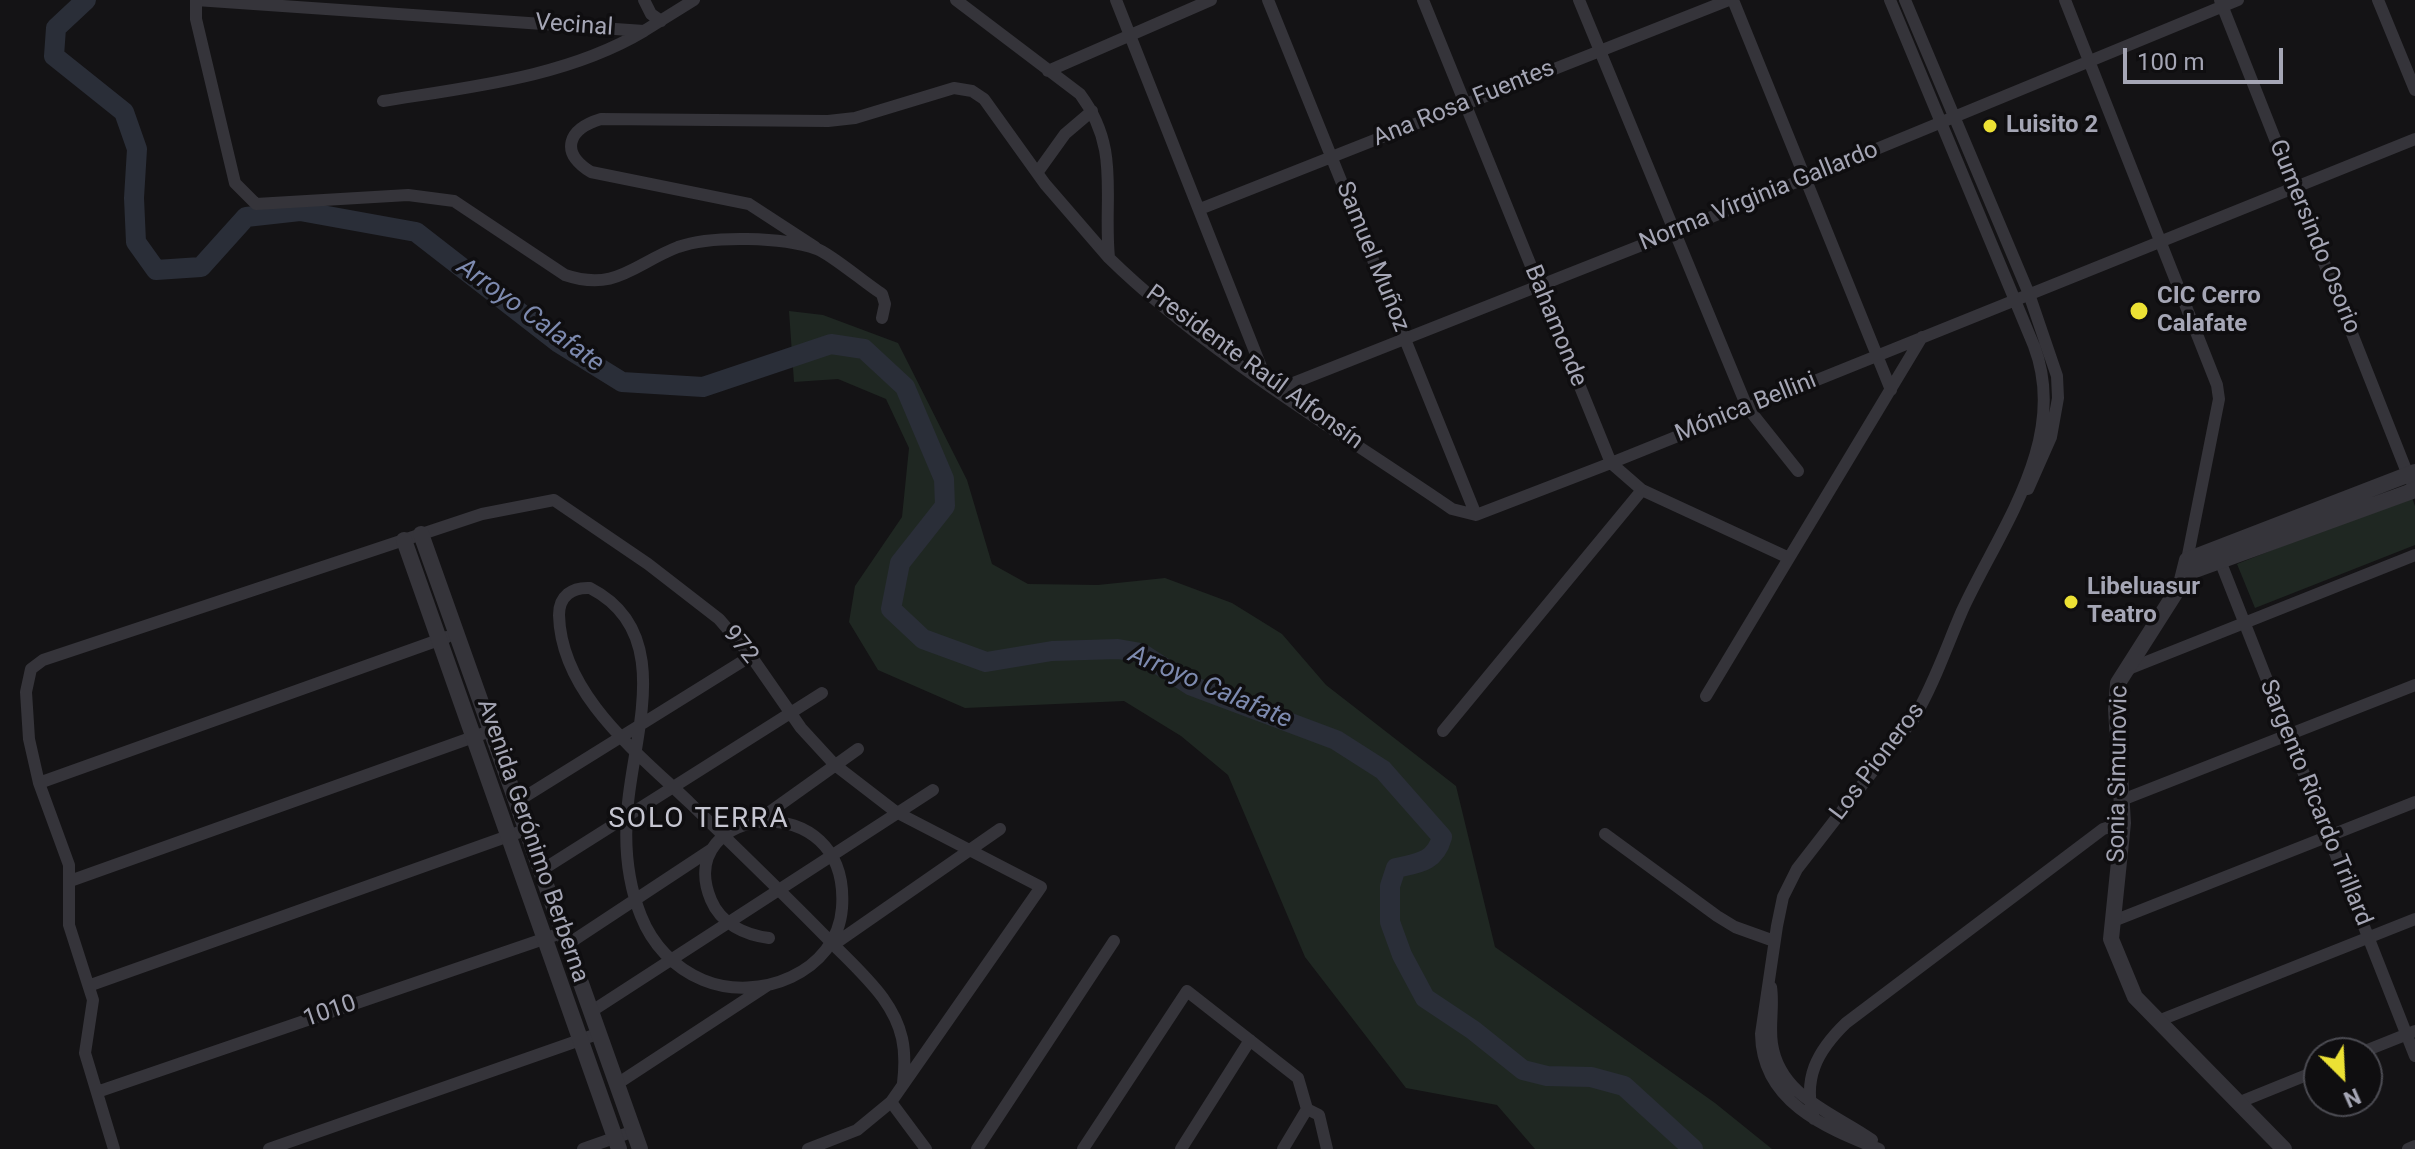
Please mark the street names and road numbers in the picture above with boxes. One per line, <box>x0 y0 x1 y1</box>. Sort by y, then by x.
street label: Vecinal <box>534 9 614 43</box>
street label: Ana Rosa Fuentes <box>1369 55 1559 153</box>
street label: Norma Virginia Gallardo <box>1636 136 1882 258</box>
street label: Gumersindo Osorio <box>2262 136 2366 338</box>
street label: Samuel Muñoz <box>1329 178 1415 336</box>
street label: Bahamonde <box>1518 261 1592 391</box>
street label: Presidente Raúl Alfonsín <box>1140 280 1368 456</box>
street label: Mónica Bellini <box>1671 367 1821 449</box>
street label: 972 <box>716 620 764 670</box>
street label: Sargento Ricardo Trillard <box>2252 676 2378 930</box>
street label: Sonia Simunovic <box>2103 685 2135 863</box>
street label: Avenida Gerónimo Berberna <box>470 696 594 986</box>
street label: Los Pioneros <box>1825 698 1931 826</box>
street label: 1010 <box>300 990 360 1034</box>

